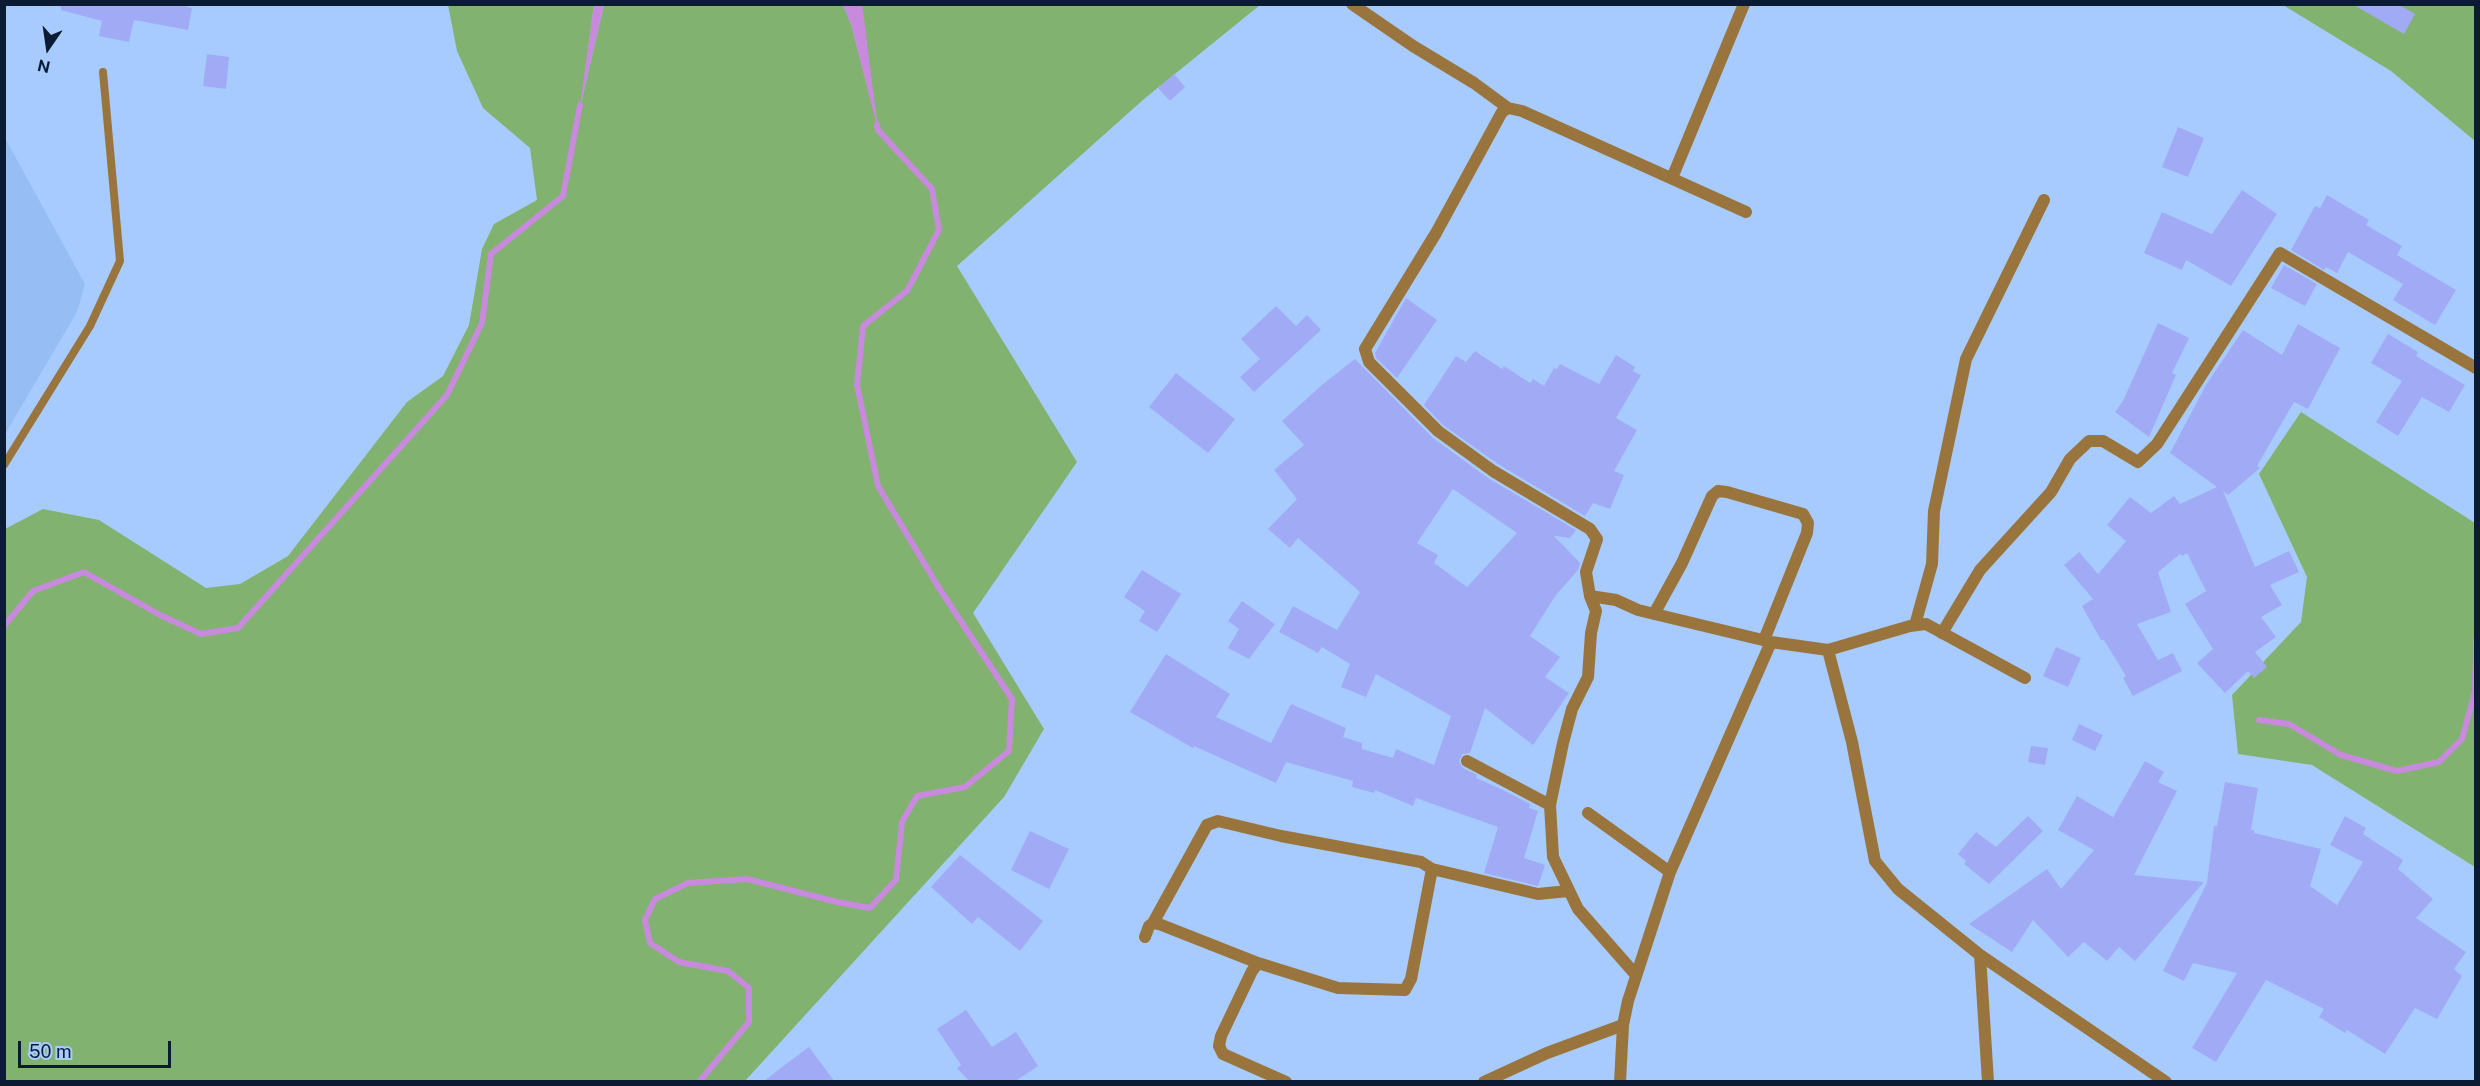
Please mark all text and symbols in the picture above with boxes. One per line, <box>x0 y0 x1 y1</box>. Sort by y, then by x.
north arrow <box>18 18 78 78</box>
text: N <box>36 55 52 77</box>
scale bar <box>21 1029 174 1067</box>
text: 50 m <box>29 1041 72 1062</box>

